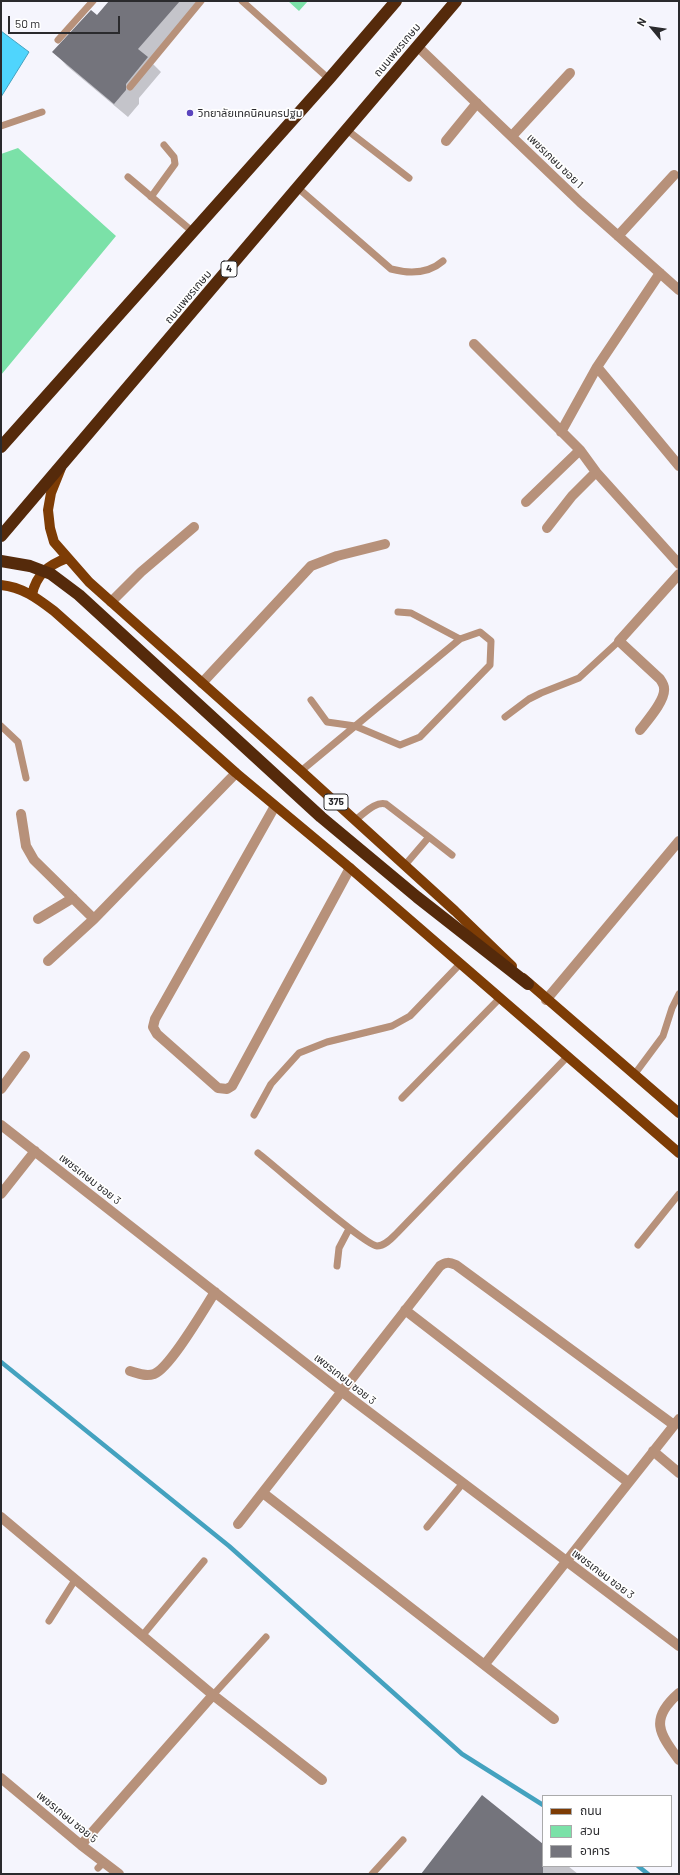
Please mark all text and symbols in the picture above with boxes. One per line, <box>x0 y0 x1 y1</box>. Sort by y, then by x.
scale bar <box>10 8 122 34</box>
north arrow <box>632 8 672 48</box>
text: 50 m <box>15 16 40 30</box>
text: N <box>634 16 649 28</box>
street label: ถนนเพชรเกษม <box>371 21 423 79</box>
place label: วิทยาลัยเทคนิคนครปฐม <box>198 106 302 120</box>
marker: วิทยาลัยเทคนิคนครปฐม <box>185 108 195 118</box>
street label: เพชรเกษม ซอย 1 <box>524 131 586 191</box>
road number: 4 <box>221 261 237 277</box>
street label: ถนนเพชรเกษม <box>162 268 214 326</box>
road number: 375 <box>324 794 348 810</box>
street label: เพชรเกษม ซอย 3 <box>56 1151 124 1207</box>
street label: เพชรเกษม ซอย 3 <box>311 1351 379 1407</box>
street label: เพชรเกษม ซอย 3 <box>569 1546 637 1602</box>
street label: เพชรเกษม ซอย 5 <box>34 1788 100 1846</box>
legend <box>542 1795 672 1867</box>
text: ถนน <box>580 1803 602 1817</box>
text: สวน <box>580 1823 600 1837</box>
text: อาคาร <box>580 1843 610 1857</box>

